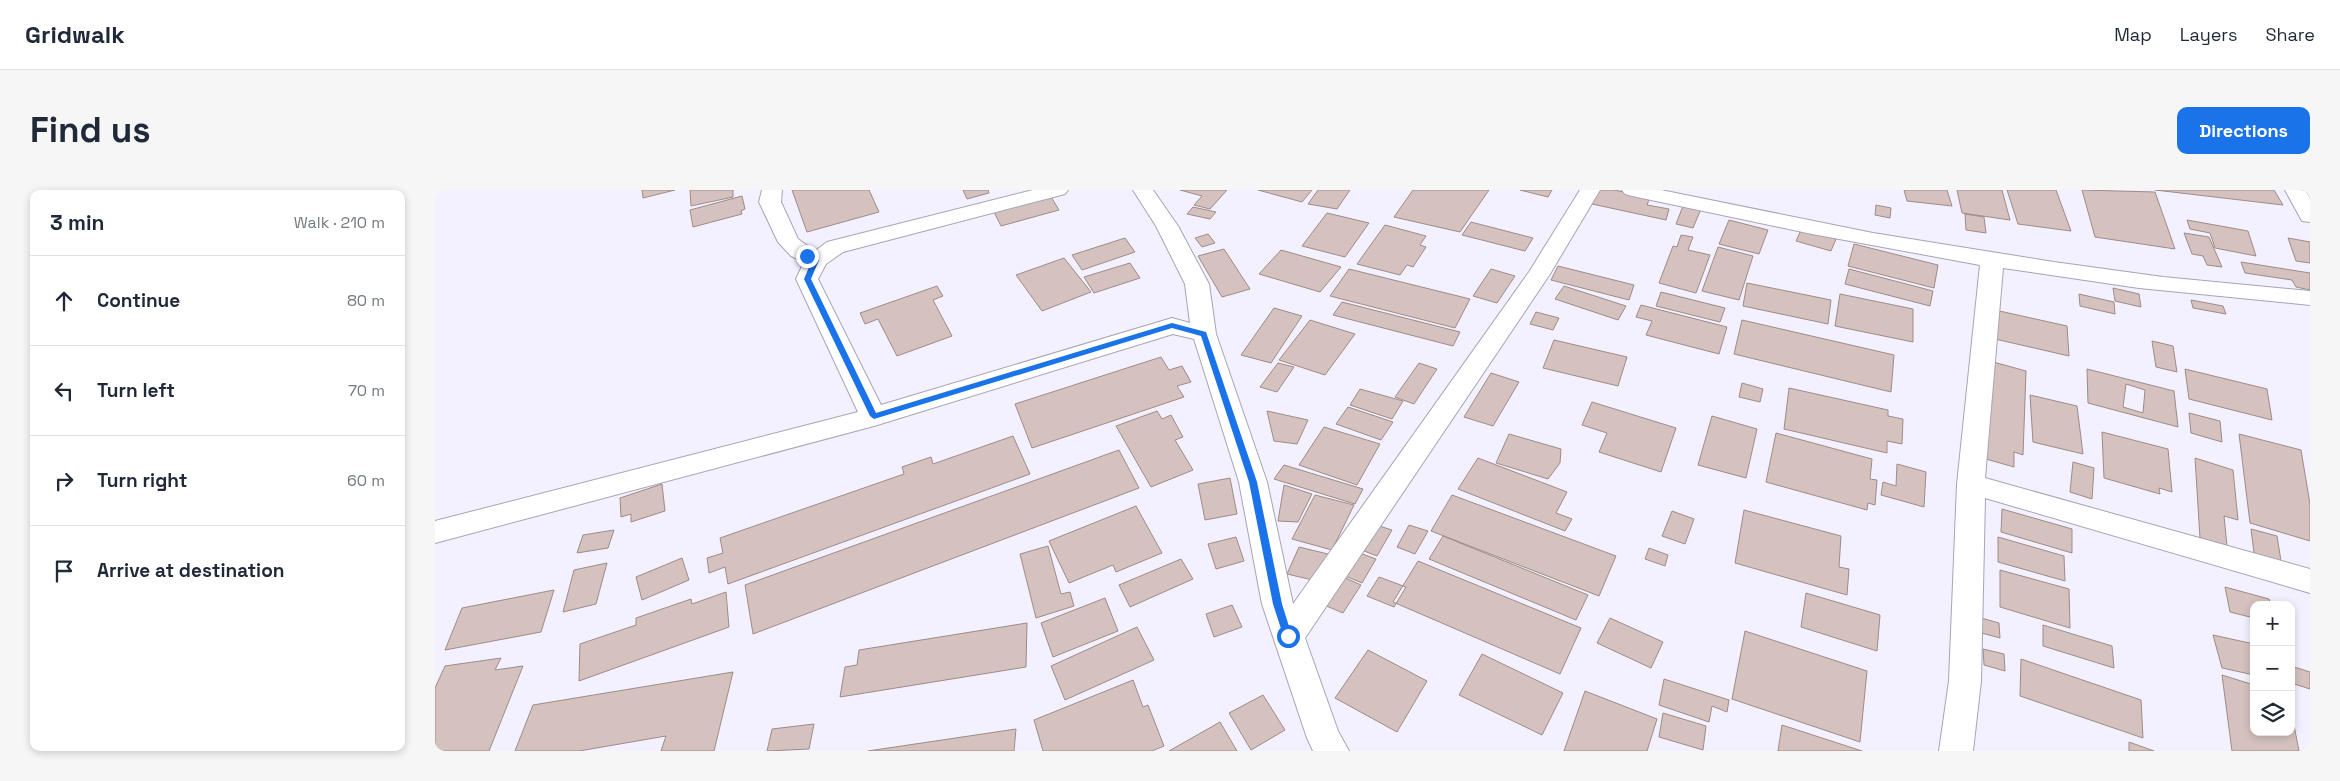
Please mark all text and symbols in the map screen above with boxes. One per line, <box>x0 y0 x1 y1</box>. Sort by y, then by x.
text: Gridwalk <box>25 19 125 50</box>
text: Map <box>2114 23 2152 46</box>
text: Layers <box>2180 23 2237 46</box>
text: Share <box>2265 23 2315 46</box>
button: Directions <box>2177 107 2310 154</box>
text: Find us <box>30 108 151 152</box>
text: 3 min <box>50 209 105 236</box>
text: Walk · 210 m <box>294 212 385 233</box>
route end <box>796 245 819 268</box>
icon: ahead <box>50 287 78 315</box>
text: Continue <box>97 288 180 313</box>
text: 80 m <box>347 290 385 311</box>
icon: left <box>50 377 78 405</box>
text: Turn left <box>97 378 175 403</box>
text: 70 m <box>348 380 385 401</box>
icon: right <box>50 467 78 495</box>
text: Turn right <box>97 468 187 493</box>
text: 60 m <box>347 470 385 491</box>
icon: arrive <box>50 557 78 585</box>
text: Arrive at destination <box>97 558 285 583</box>
map controls <box>2250 601 2295 736</box>
button: + <box>2250 601 2295 646</box>
route start <box>1277 625 1300 648</box>
button: − <box>2250 646 2295 691</box>
button: layers <box>2250 691 2295 736</box>

